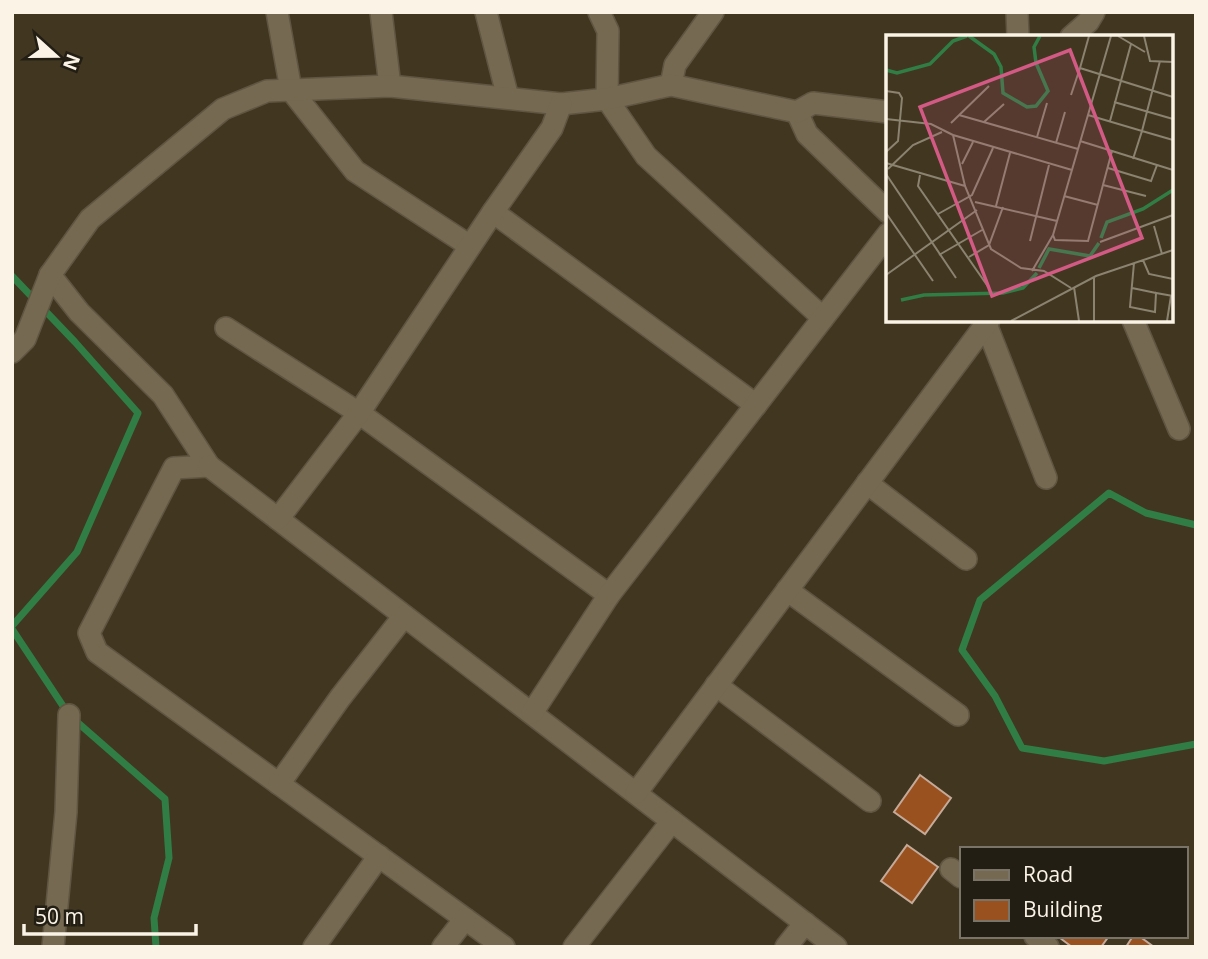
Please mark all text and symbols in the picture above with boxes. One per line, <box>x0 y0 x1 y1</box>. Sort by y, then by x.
north arrow <box>21 21 91 91</box>
inset map <box>886 35 1173 322</box>
text: N <box>57 50 87 74</box>
legend <box>960 847 1187 938</box>
text: Road <box>1023 860 1073 888</box>
scale bar <box>24 892 196 936</box>
text: Building <box>1023 895 1102 923</box>
text: 50 m <box>35 902 84 930</box>

